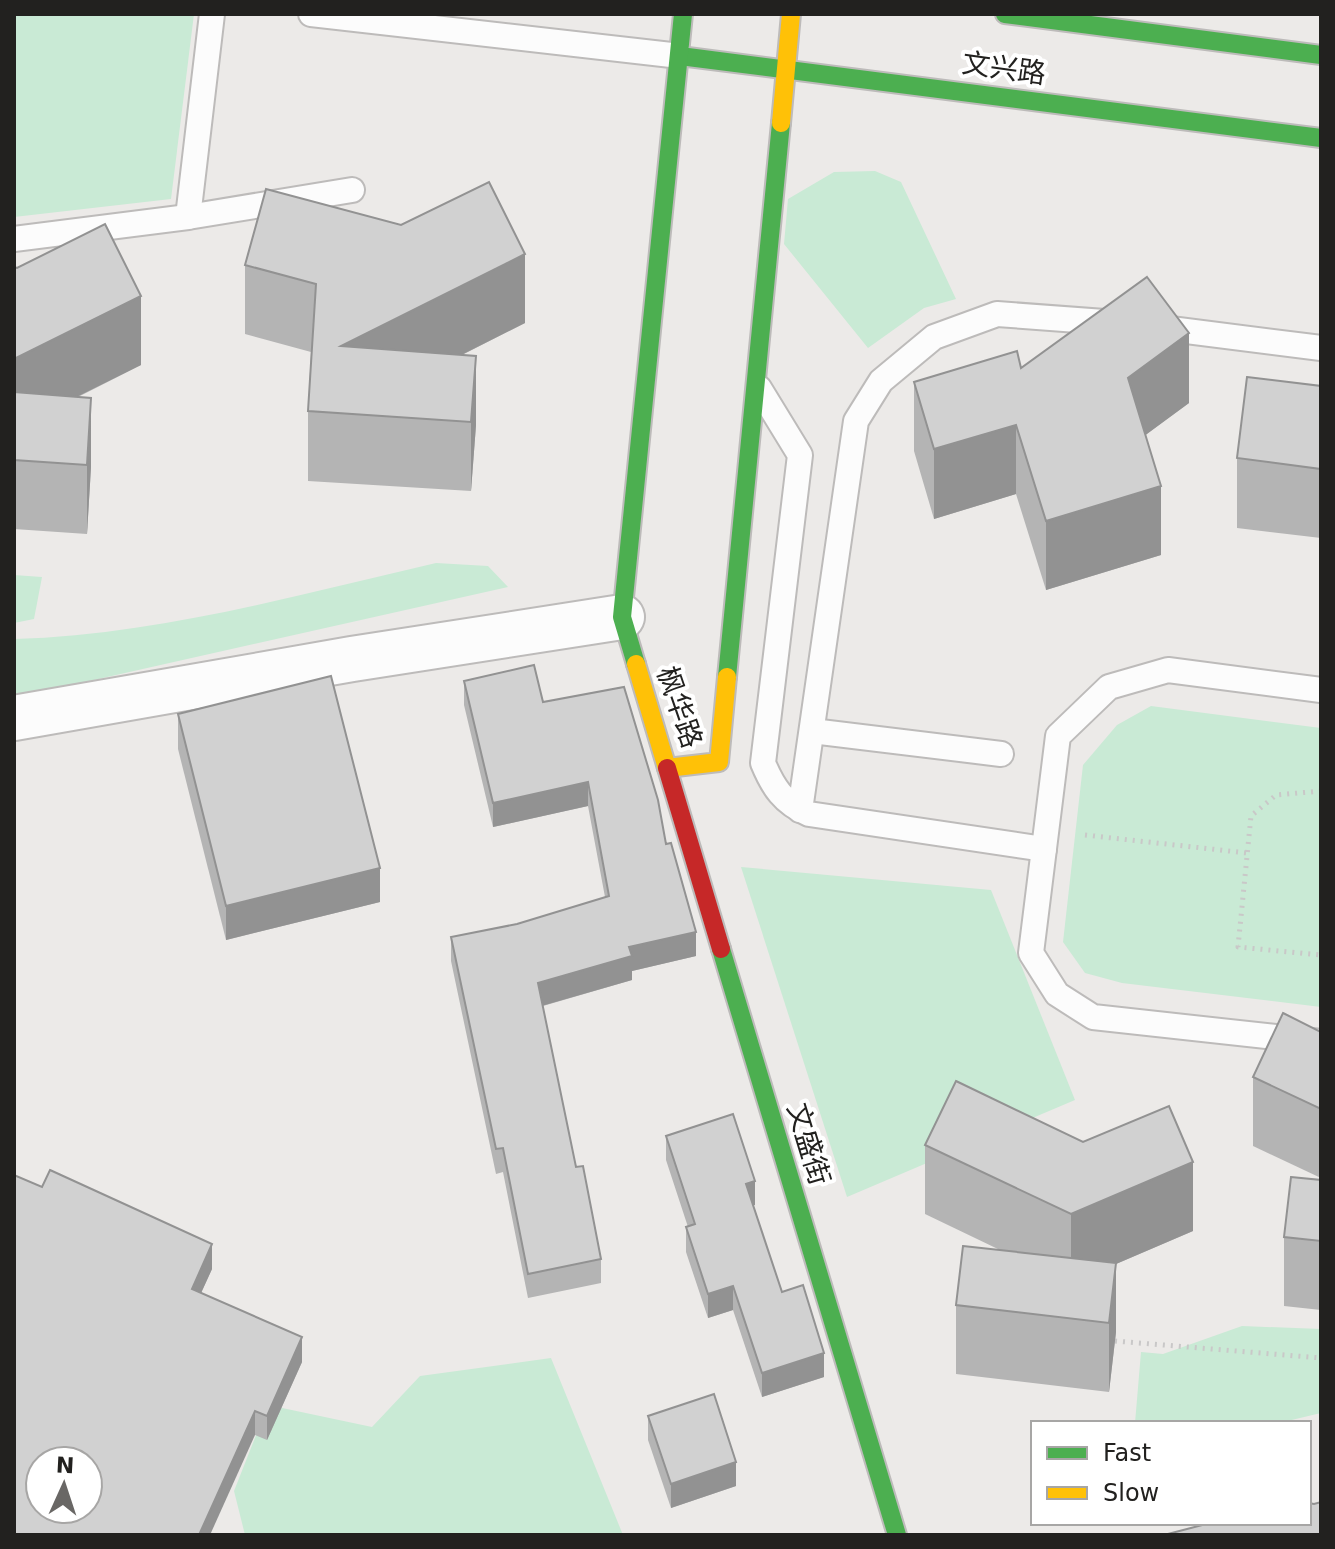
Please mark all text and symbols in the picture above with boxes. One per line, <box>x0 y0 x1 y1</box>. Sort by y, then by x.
street label: 文兴路 <box>960 46 1048 91</box>
street label: 枫华路 <box>650 662 709 752</box>
street label: 文盛街 <box>780 1099 837 1189</box>
legend <box>1031 1421 1311 1525</box>
text: Fast <box>1103 1439 1151 1467</box>
north arrow <box>24 1445 104 1525</box>
text: N <box>55 1453 75 1478</box>
text: Slow <box>1103 1479 1159 1507</box>

